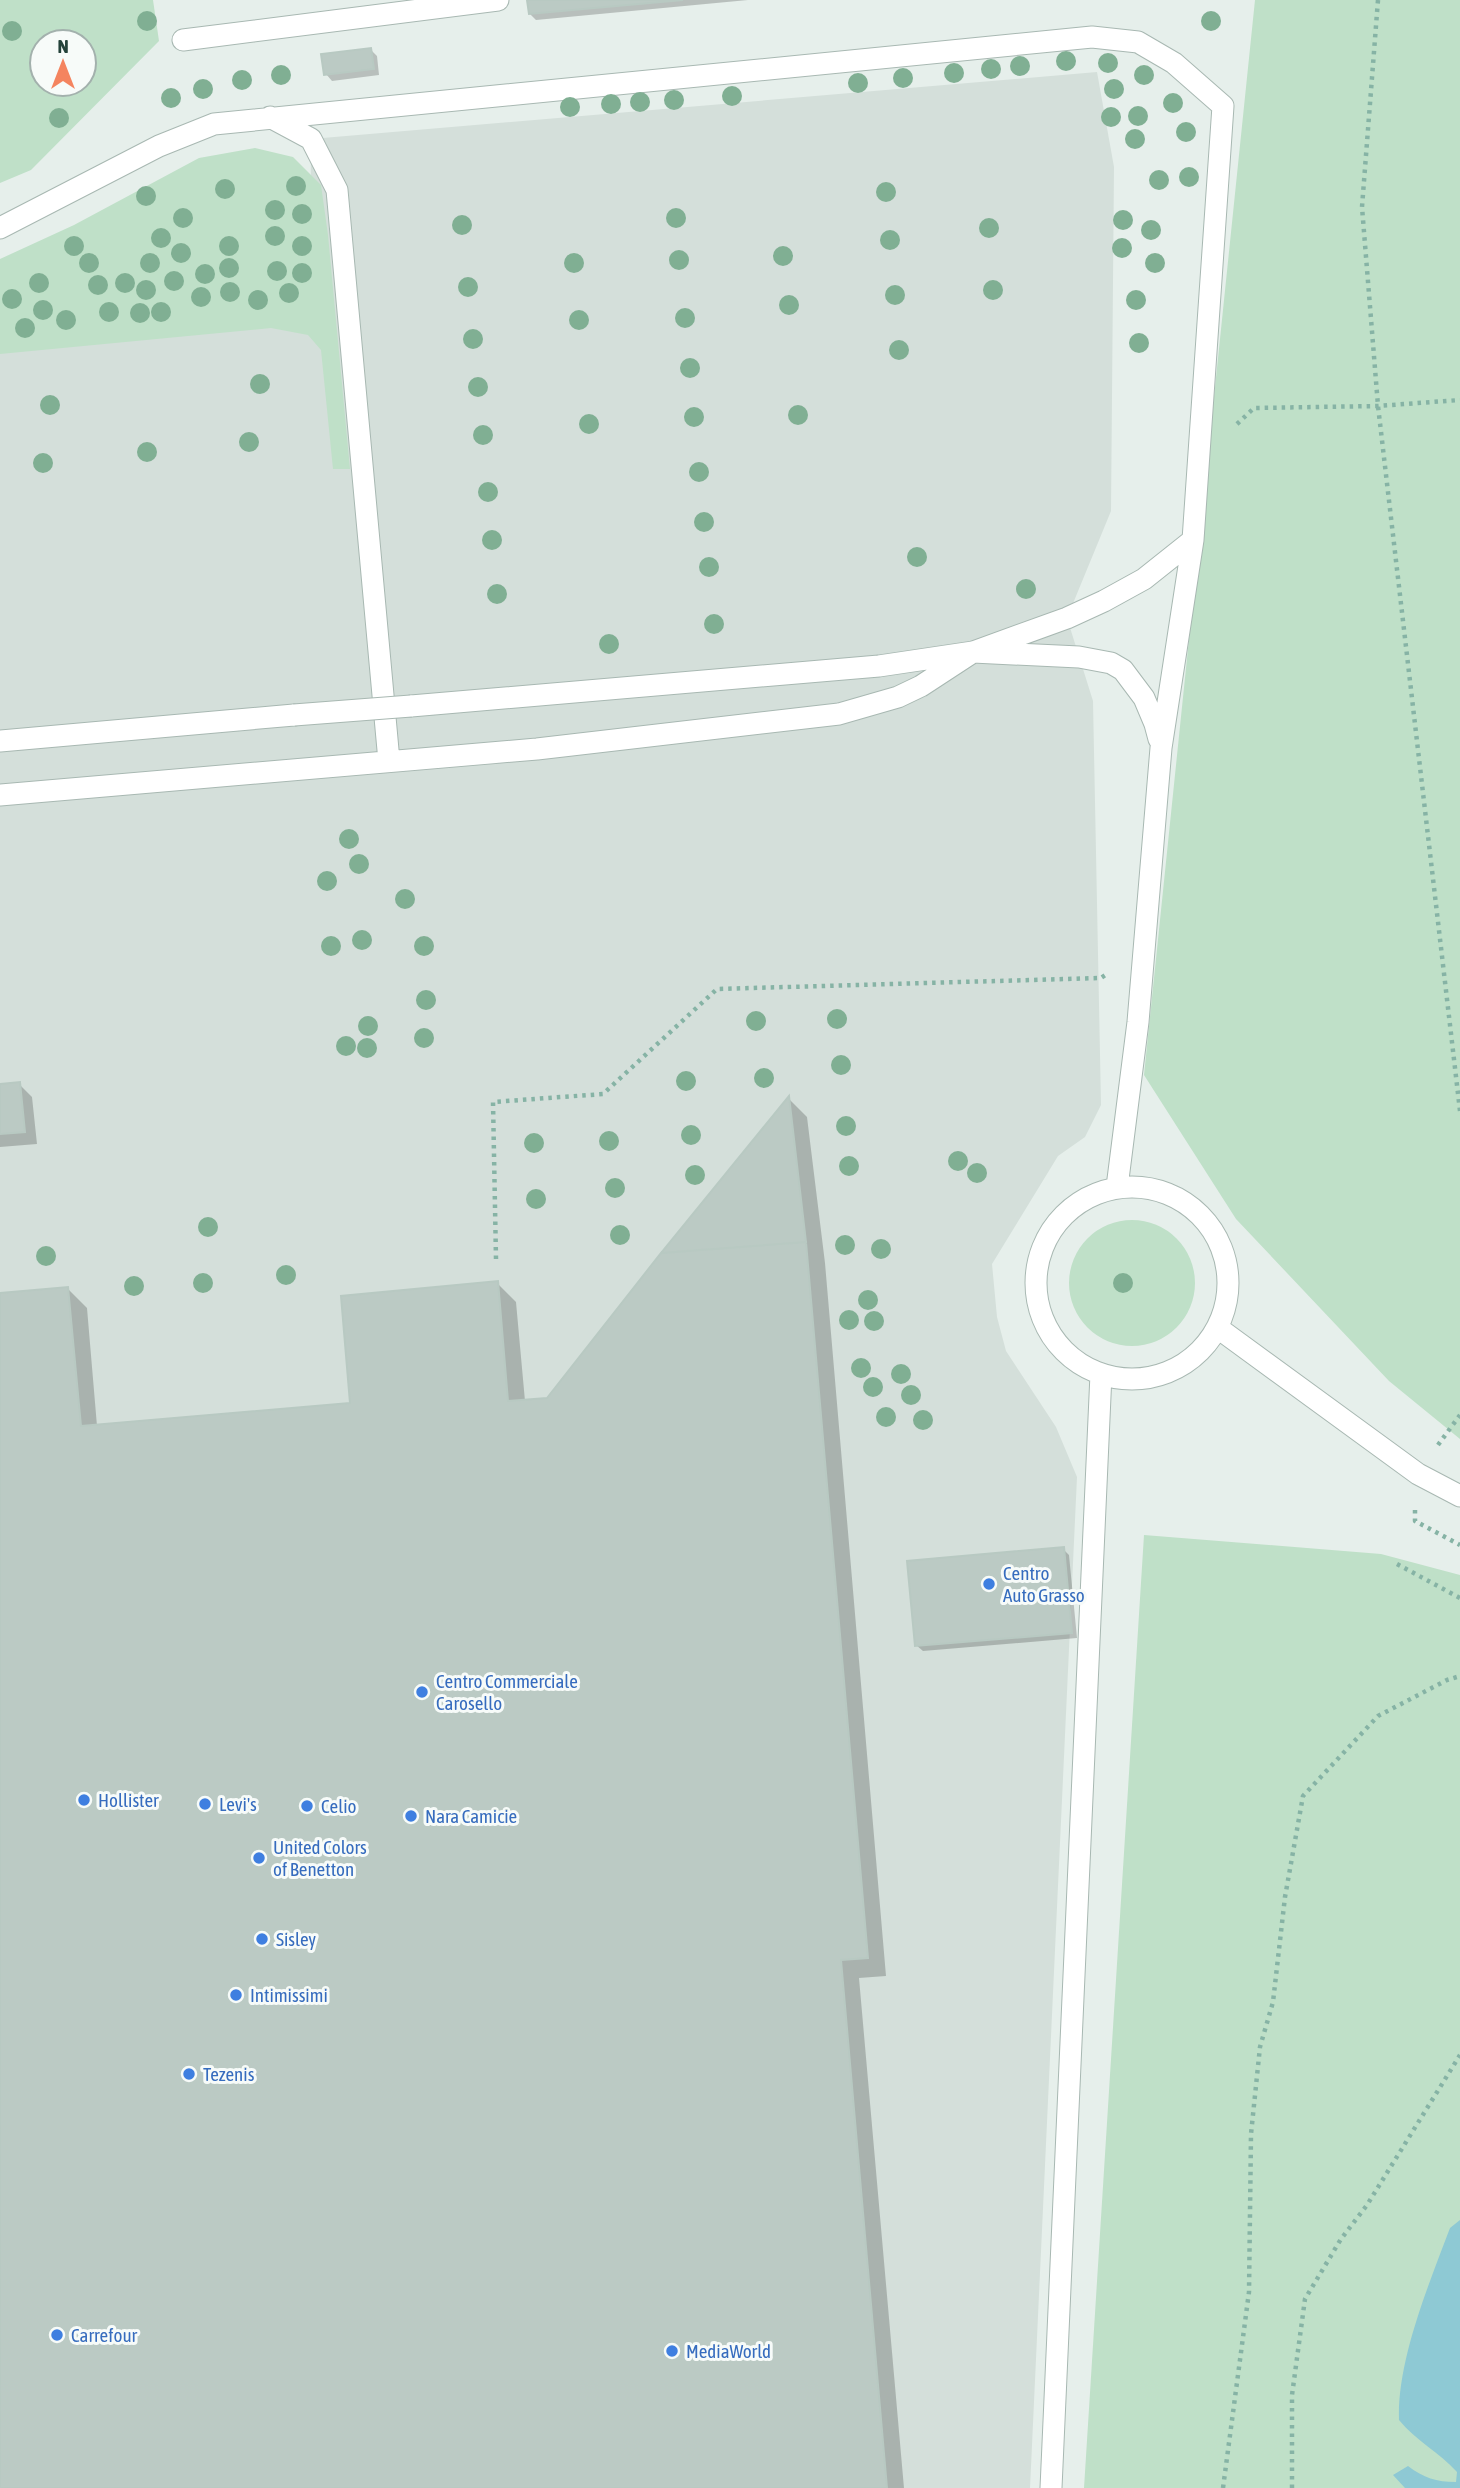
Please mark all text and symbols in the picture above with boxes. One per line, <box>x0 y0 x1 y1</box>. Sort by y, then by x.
north arrow <box>28 28 98 98</box>
text: N <box>57 35 69 57</box>
place label: Centro Auto Grasso <box>1003 1562 1085 1606</box>
marker: Centro Auto Grasso <box>981 1576 997 1592</box>
place label: Centro Commerciale Carosello <box>436 1670 578 1714</box>
marker: Centro Commerciale Carosello <box>414 1684 430 1700</box>
place label: Hollister <box>98 1789 159 1811</box>
marker: Hollister <box>76 1792 92 1808</box>
place label: Levi's <box>219 1793 257 1815</box>
place label: Celio <box>321 1795 357 1817</box>
marker: Levi's <box>197 1796 213 1812</box>
marker: Celio <box>299 1798 315 1814</box>
place label: Nara Camicie <box>425 1805 517 1827</box>
marker: Nara Camicie <box>403 1808 419 1824</box>
place label: United Colors of Benetton <box>273 1836 367 1880</box>
marker: United Colors of Benetton <box>251 1850 267 1866</box>
place label: Sisley <box>276 1928 316 1950</box>
marker: Sisley <box>254 1931 270 1947</box>
place label: Intimissimi <box>250 1984 328 2006</box>
marker: Intimissimi <box>228 1987 244 2003</box>
place label: Tezenis <box>203 2063 255 2085</box>
marker: Tezenis <box>181 2066 197 2082</box>
place label: Carrefour <box>71 2324 138 2346</box>
marker: Carrefour <box>49 2327 65 2343</box>
place label: MediaWorld <box>686 2340 771 2362</box>
marker: MediaWorld <box>664 2343 680 2359</box>

